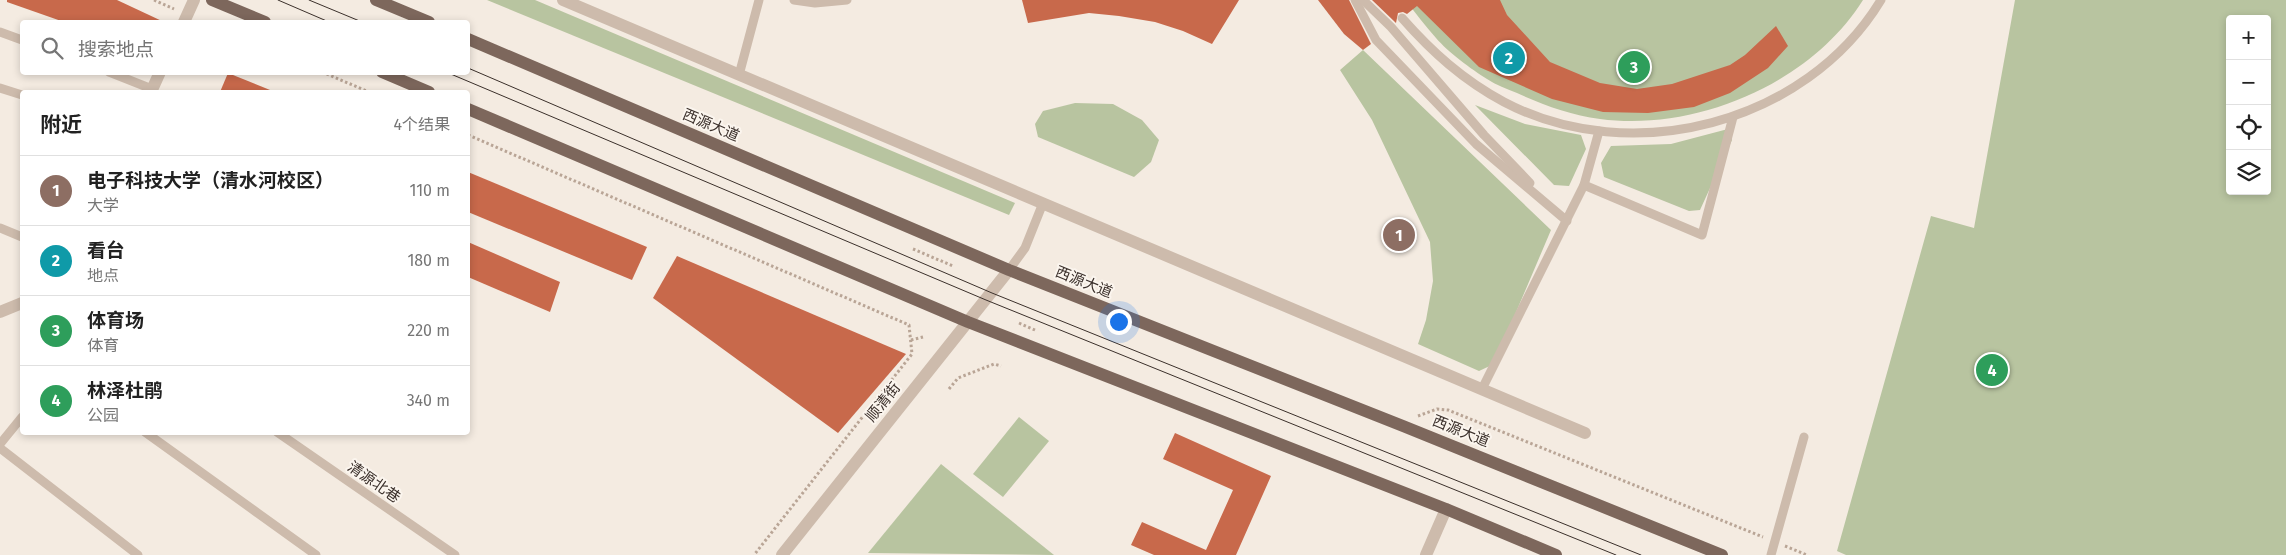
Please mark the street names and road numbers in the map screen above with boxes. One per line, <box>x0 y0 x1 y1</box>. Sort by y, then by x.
street label: 西源大道 <box>680 105 742 145</box>
street label: 西源大道 <box>1053 262 1115 302</box>
street label: 顺清街 <box>862 379 904 425</box>
street label: 西源大道 <box>1430 411 1492 451</box>
street label: 清源北巷 <box>344 457 404 507</box>

